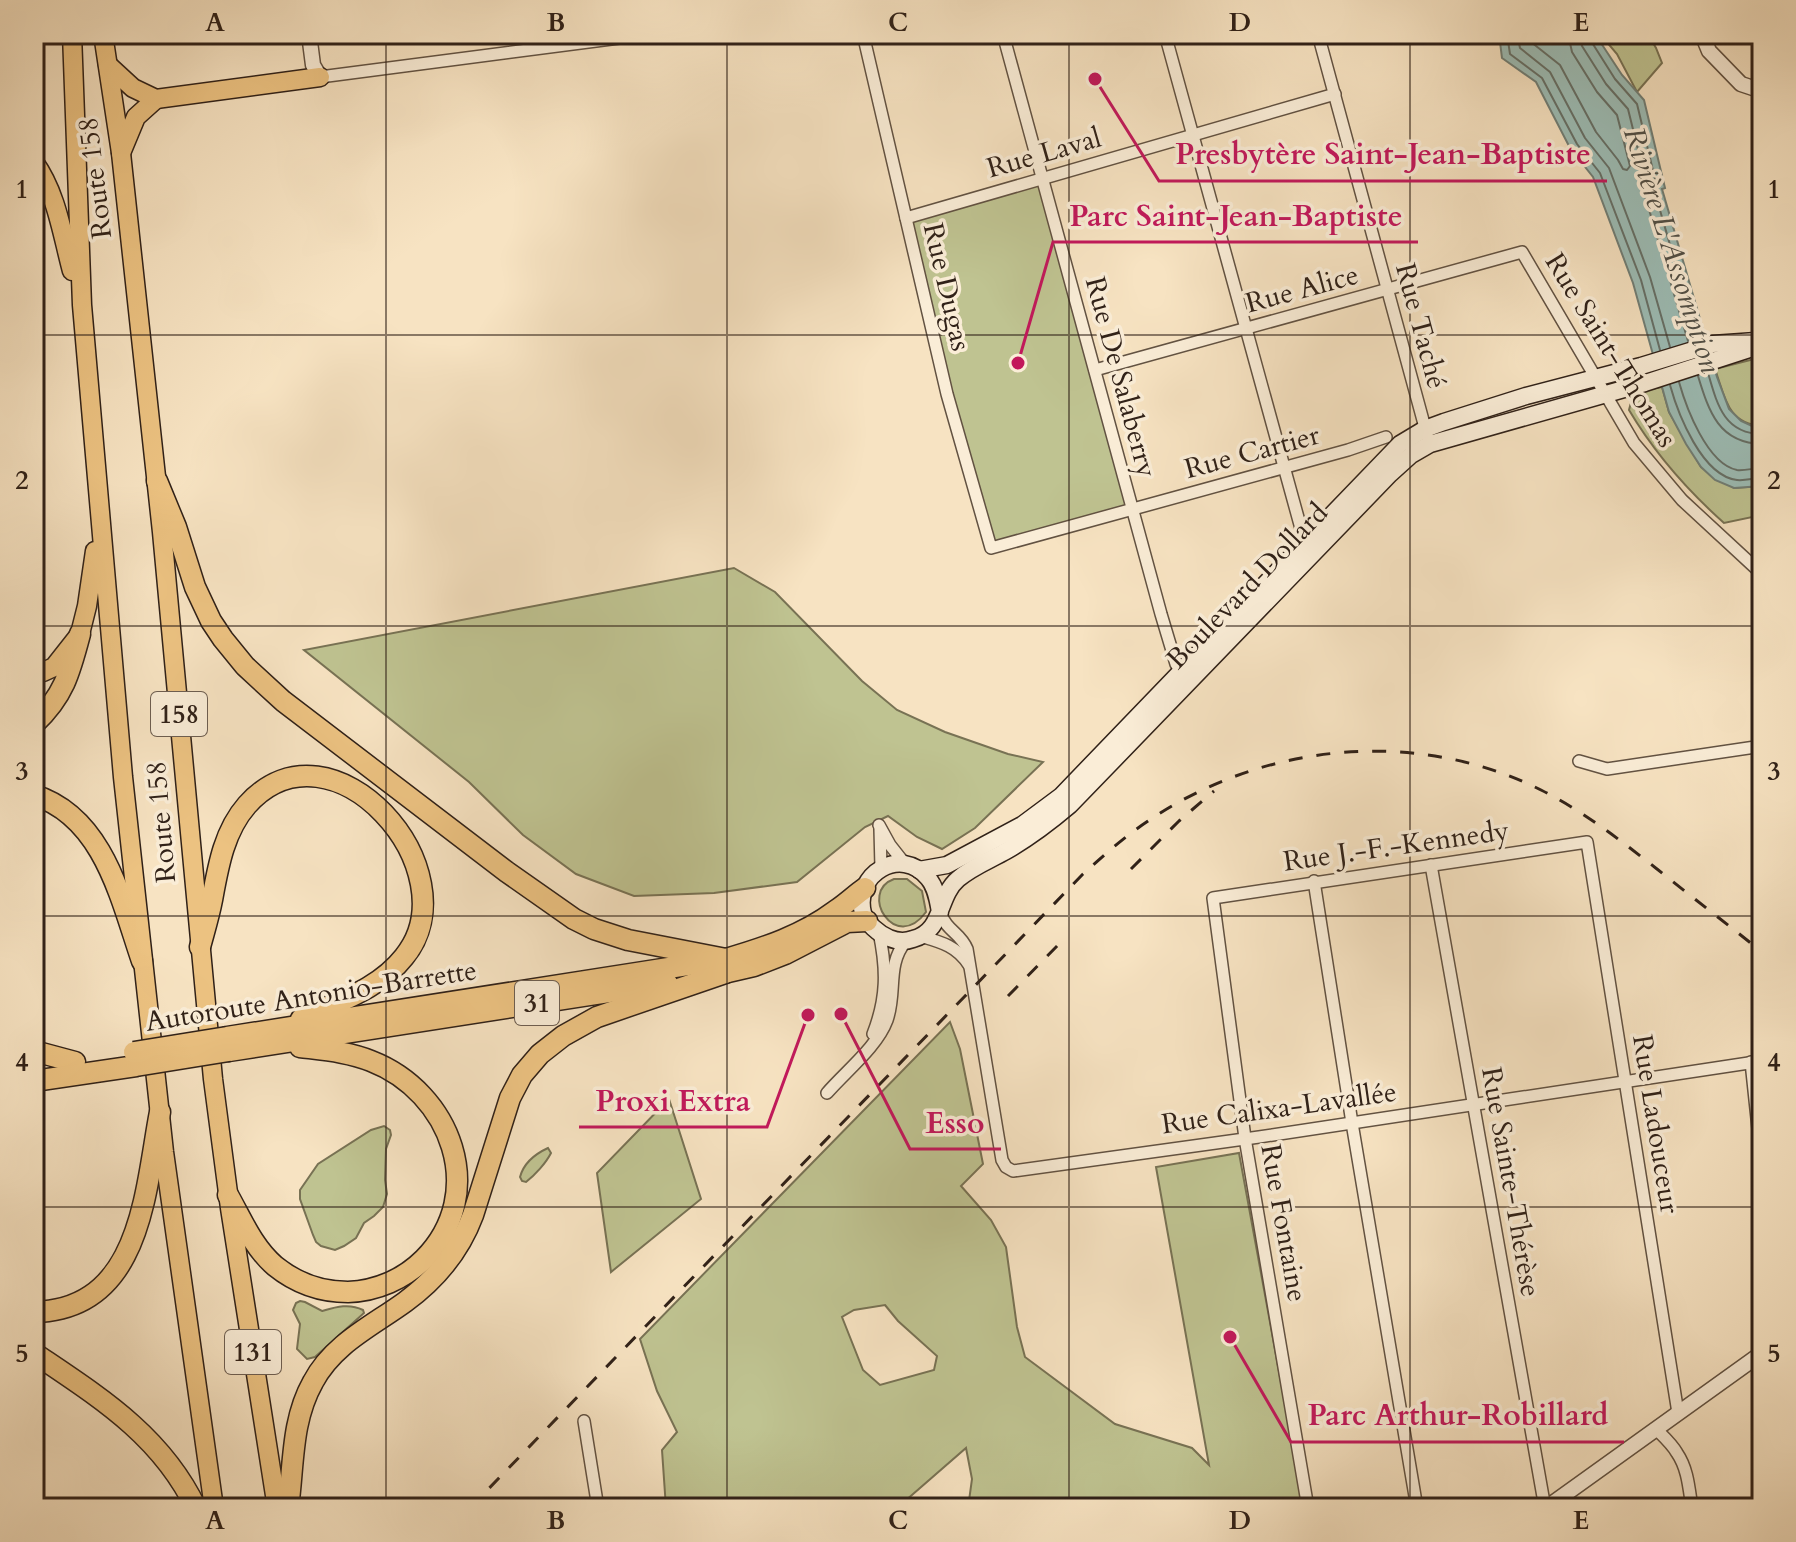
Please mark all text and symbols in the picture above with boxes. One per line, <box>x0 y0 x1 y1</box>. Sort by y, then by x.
text: A <box>205 5 225 40</box>
text: B <box>547 5 565 40</box>
text: C <box>888 5 908 40</box>
text: D <box>1229 5 1251 40</box>
text: E <box>1573 5 1589 40</box>
street label: Route 158 <box>69 115 121 241</box>
street label: Rue Laval <box>982 119 1106 187</box>
water label: Rivière L'Assomption <box>1613 122 1731 379</box>
callout: Presbytère Saint-Jean-Baptiste <box>1159 127 1607 181</box>
text: Presbytère Saint-Jean-Baptiste <box>1175 134 1591 175</box>
text: 1 <box>15 172 29 207</box>
text: 1 <box>1767 172 1781 207</box>
callout: Parc Saint-Jean-Baptiste <box>1053 188 1418 242</box>
text: Parc Saint-Jean-Baptiste <box>1070 196 1403 237</box>
street label: Rue Dugas <box>914 219 980 355</box>
street label: Rue Saint-Thomas <box>1536 246 1686 454</box>
street label: Rue Alice <box>1241 256 1363 322</box>
street label: Rue Taché <box>1386 259 1456 393</box>
street label: Rue De Salaberry <box>1076 272 1166 482</box>
street label: Rue Cartier <box>1180 416 1325 488</box>
text: 2 <box>15 463 29 498</box>
text: 2 <box>1767 463 1781 498</box>
street label: Boulevard Dollard <box>1158 494 1336 677</box>
road number: 158 <box>151 692 207 736</box>
text: 3 <box>15 754 29 789</box>
text: 3 <box>1767 754 1781 789</box>
street label: Route 158 <box>137 760 185 884</box>
street label: Rue J.-F.-Kennedy <box>1281 811 1511 881</box>
street label: Autoroute Antonio-Barrette <box>143 951 479 1041</box>
road number: 31 <box>515 981 559 1025</box>
street label: Rue Ladouceur <box>1623 1032 1689 1217</box>
text: 4 <box>15 1045 29 1080</box>
text: 4 <box>1767 1045 1781 1080</box>
street label: Rue Sainte-Thérèse <box>1472 1064 1550 1300</box>
callout: Proxi Extra <box>579 1073 767 1127</box>
street label: Rue Calixa-Lavallée <box>1159 1073 1399 1143</box>
text: Proxi Extra <box>595 1081 751 1122</box>
callout: Esso <box>910 1095 1001 1149</box>
text: Esso <box>926 1103 984 1144</box>
street label: Rue Fontaine <box>1251 1141 1317 1305</box>
road number: 131 <box>225 1330 281 1374</box>
text: 5 <box>15 1336 29 1371</box>
text: 5 <box>1767 1336 1781 1371</box>
callout: Parc Arthur-Robillard <box>1291 1388 1624 1442</box>
text: Parc Arthur-Robillard <box>1308 1395 1608 1436</box>
text: A <box>205 1503 225 1538</box>
text: B <box>547 1503 565 1538</box>
text: C <box>888 1503 908 1538</box>
text: D <box>1229 1503 1251 1538</box>
text: E <box>1573 1503 1589 1538</box>

